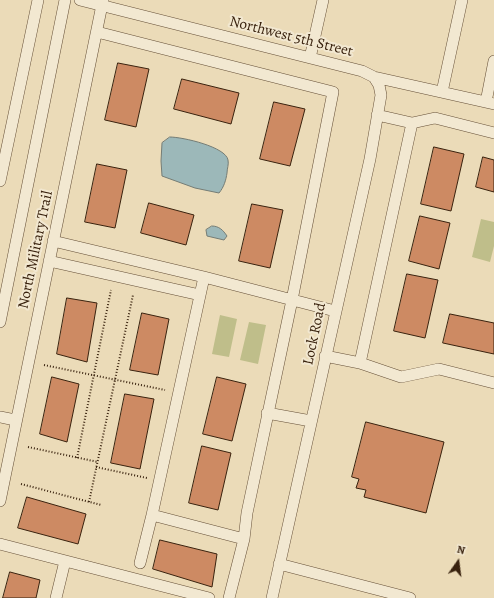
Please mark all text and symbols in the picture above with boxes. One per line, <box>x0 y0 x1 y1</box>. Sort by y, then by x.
street label: Northwest 5th Street <box>227 13 355 61</box>
street label: North Military Trail <box>15 189 57 311</box>
street label: Lock Road <box>300 301 330 367</box>
north arrow <box>438 542 478 582</box>
text: N <box>455 542 467 558</box>

